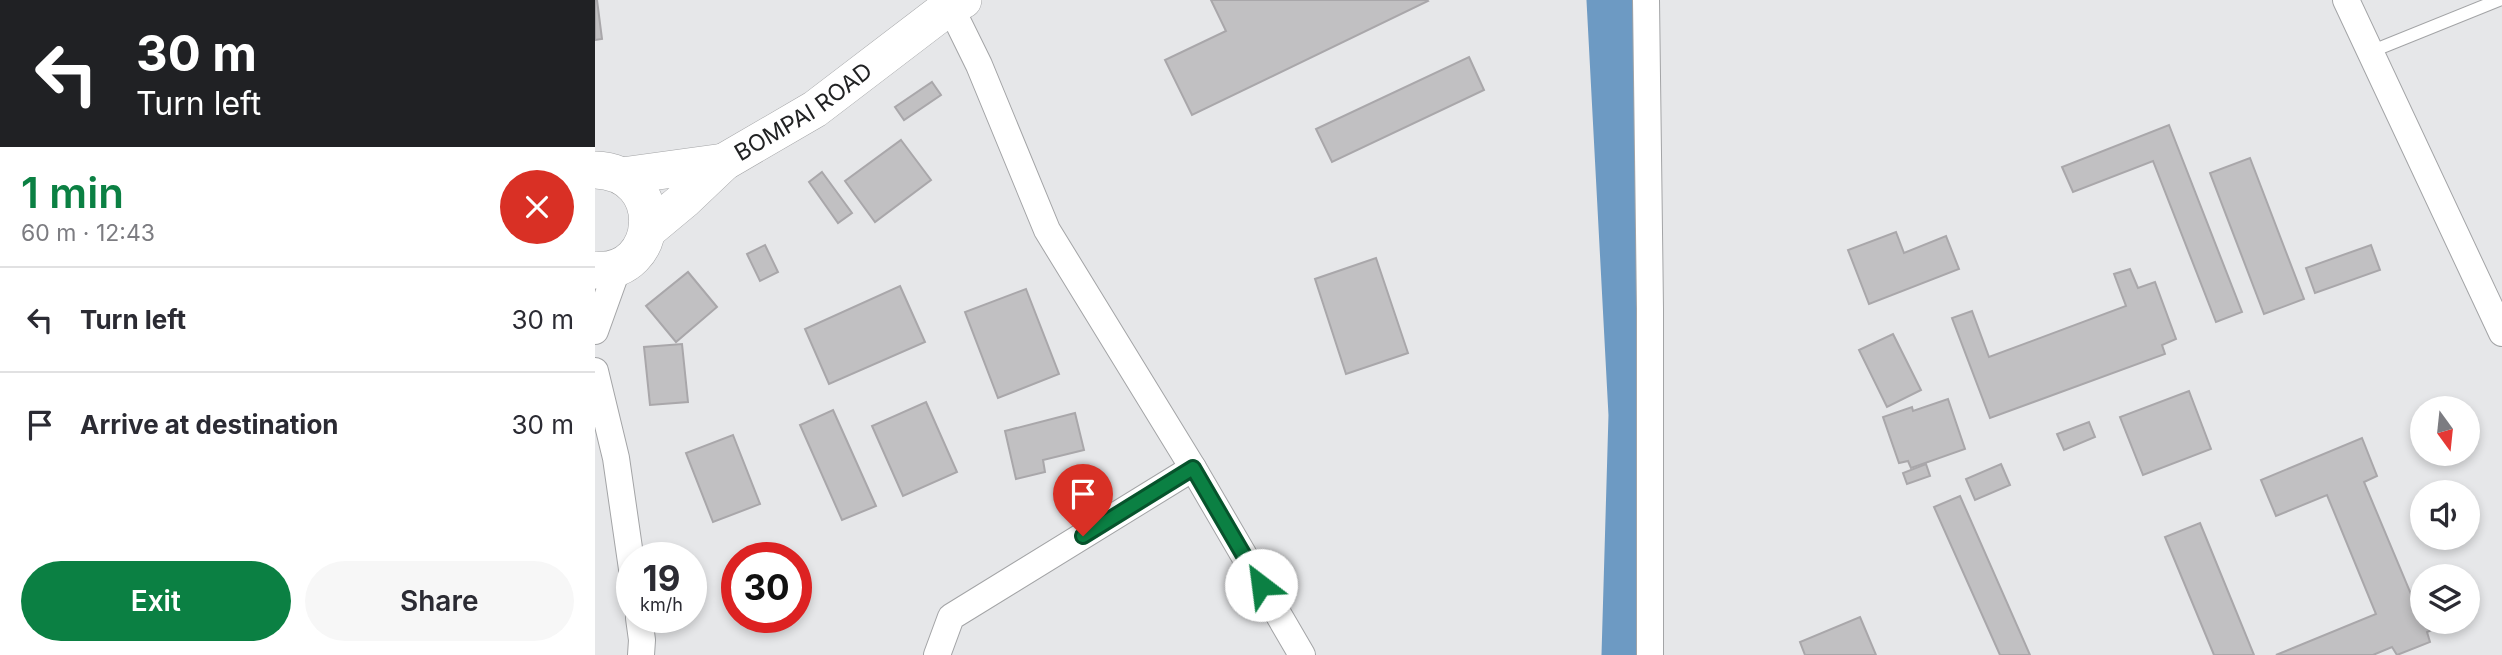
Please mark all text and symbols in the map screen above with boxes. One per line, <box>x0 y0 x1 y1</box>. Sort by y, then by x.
text: 30 m <box>136 24 257 83</box>
icon: left <box>21 28 112 119</box>
street label: BOMPAI ROAD <box>729 57 878 167</box>
text: Turn left <box>136 84 261 123</box>
text: 1 min <box>21 167 124 218</box>
button: close <box>500 170 574 244</box>
text: 60 m · 12:43 <box>21 219 155 247</box>
icon: left <box>21 301 59 339</box>
text: Turn left <box>80 304 186 335</box>
text: 30 m <box>511 304 574 335</box>
north arrow <box>2410 396 2480 466</box>
map controls <box>2410 396 2480 634</box>
icon: arrive <box>21 406 59 444</box>
text: Arrive at destination <box>80 409 339 440</box>
text: 30 m <box>511 409 574 440</box>
pin <box>1053 464 1113 536</box>
icon: arrive <box>1064 475 1102 513</box>
button: sound <box>2410 480 2480 550</box>
speed limit sign: 30 <box>721 542 812 633</box>
position arrow <box>1224 548 1298 622</box>
text: 19 <box>643 557 680 599</box>
button: Exit <box>21 561 291 641</box>
button: Share <box>305 561 574 641</box>
button: layers <box>2410 564 2480 634</box>
text: km/h <box>640 594 683 615</box>

